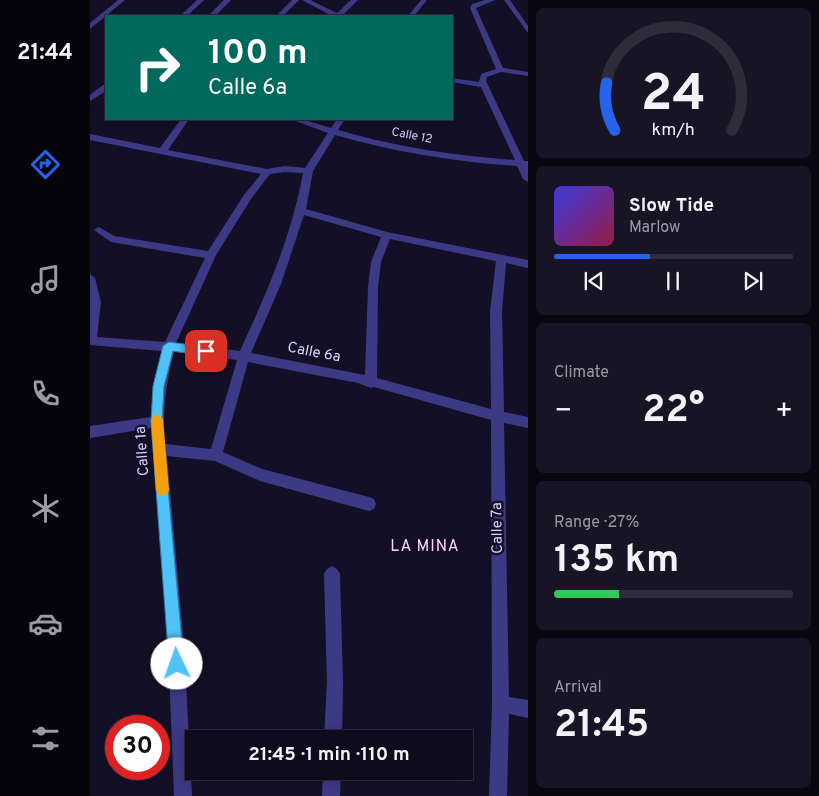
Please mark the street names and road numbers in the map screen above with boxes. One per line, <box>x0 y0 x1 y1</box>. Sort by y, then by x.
street label: Calle 12 <box>390 124 434 148</box>
street label: Calle 6a <box>286 339 342 367</box>
street label: Calle 1a <box>132 425 154 477</box>
street label: Calle 7a <box>488 502 508 554</box>

